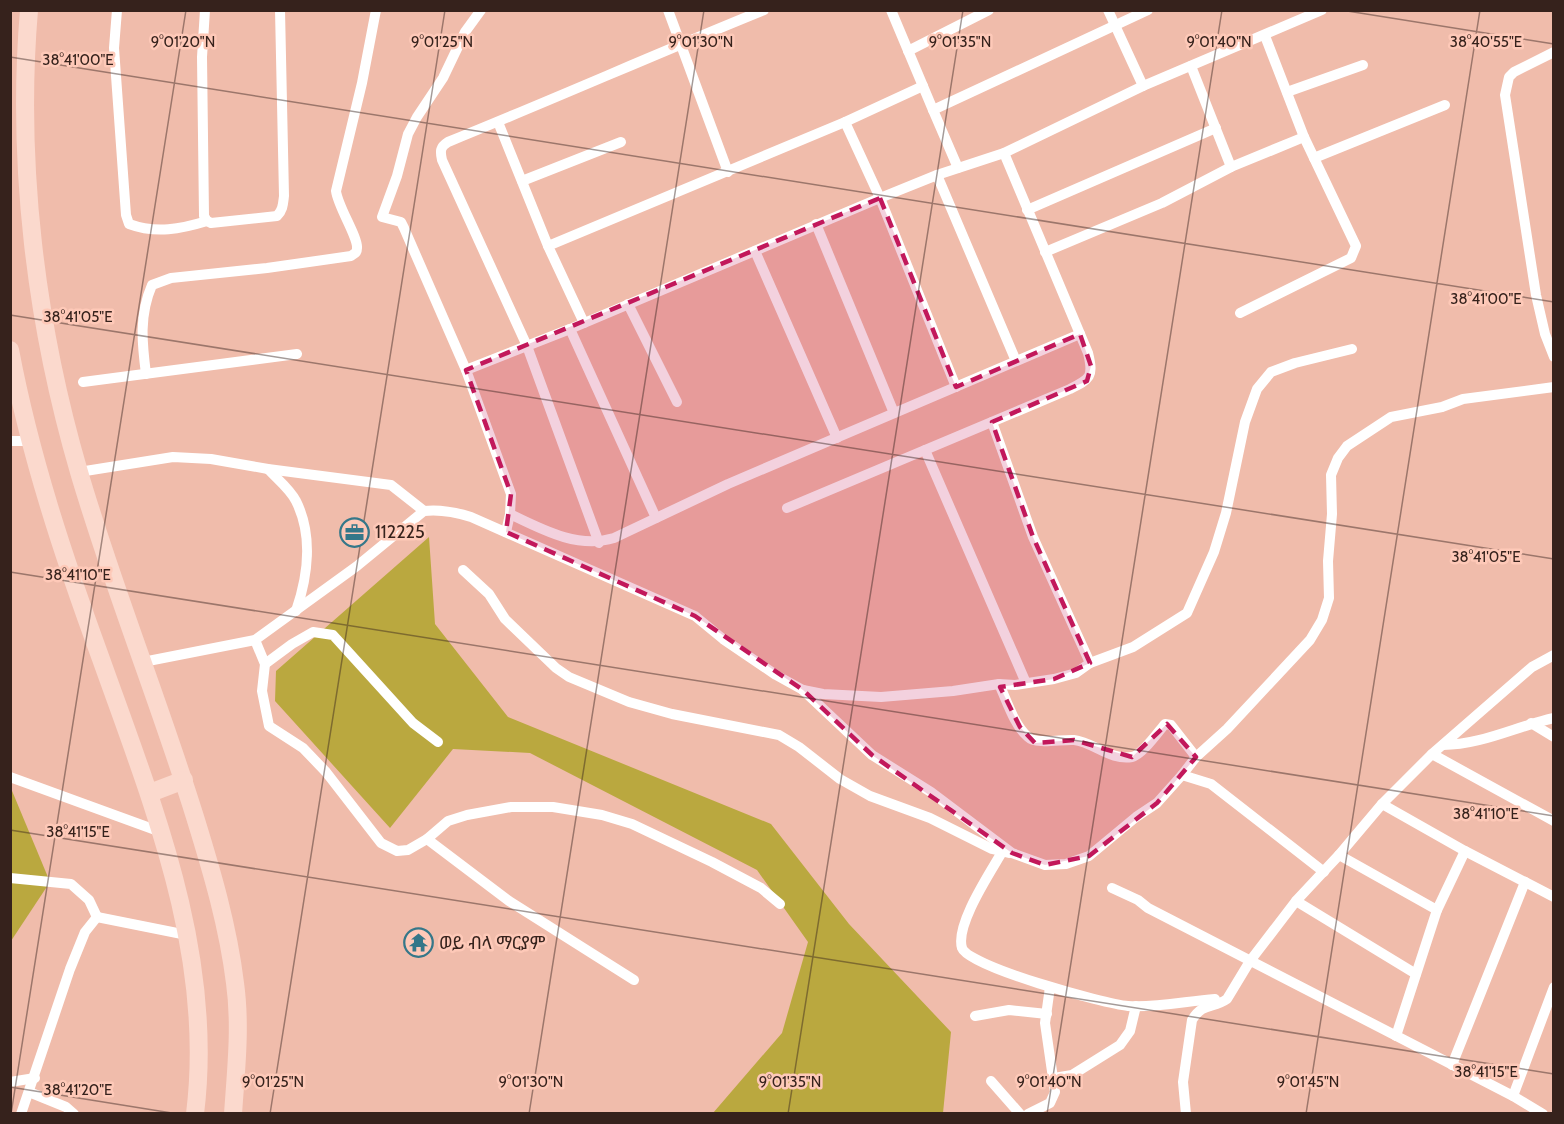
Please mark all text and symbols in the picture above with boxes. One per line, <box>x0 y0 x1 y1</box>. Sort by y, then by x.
text: 9°01'20"N <box>151 33 215 51</box>
text: 9°01'25"N <box>411 33 473 51</box>
text: 9°01'30"N <box>669 33 733 51</box>
text: 9°01'35"N <box>929 33 991 51</box>
text: 9°01'40"N <box>1186 33 1252 51</box>
text: 38°40'55"E <box>1450 33 1522 51</box>
text: 38°41'00"E <box>42 51 114 69</box>
text: 38°41'00"E <box>1450 290 1522 308</box>
text: 38°41'05"E <box>43 308 113 326</box>
office icon: 112225 <box>338 516 370 548</box>
place label: 112225 <box>375 521 425 543</box>
text: 38°41'05"E <box>1451 548 1521 566</box>
text: 38°41'10"E <box>45 566 111 584</box>
text: 38°41'10"E <box>1453 805 1519 823</box>
text: 38°41'15"E <box>46 823 110 841</box>
temple icon: ወይ ብላ ማርያም <box>402 927 434 959</box>
place label: ወይ ብላ ማርያም <box>439 932 546 954</box>
text: 38°41'15"E <box>1454 1063 1518 1081</box>
text: 9°01'25"N <box>242 1073 304 1091</box>
text: 9°01'30"N <box>499 1073 563 1091</box>
text: 9°01'35"N <box>759 1073 821 1091</box>
text: 9°01'40"N <box>1016 1073 1082 1091</box>
text: 9°01'45"N <box>1277 1073 1339 1091</box>
text: 38°41'20"E <box>44 1081 112 1099</box>

